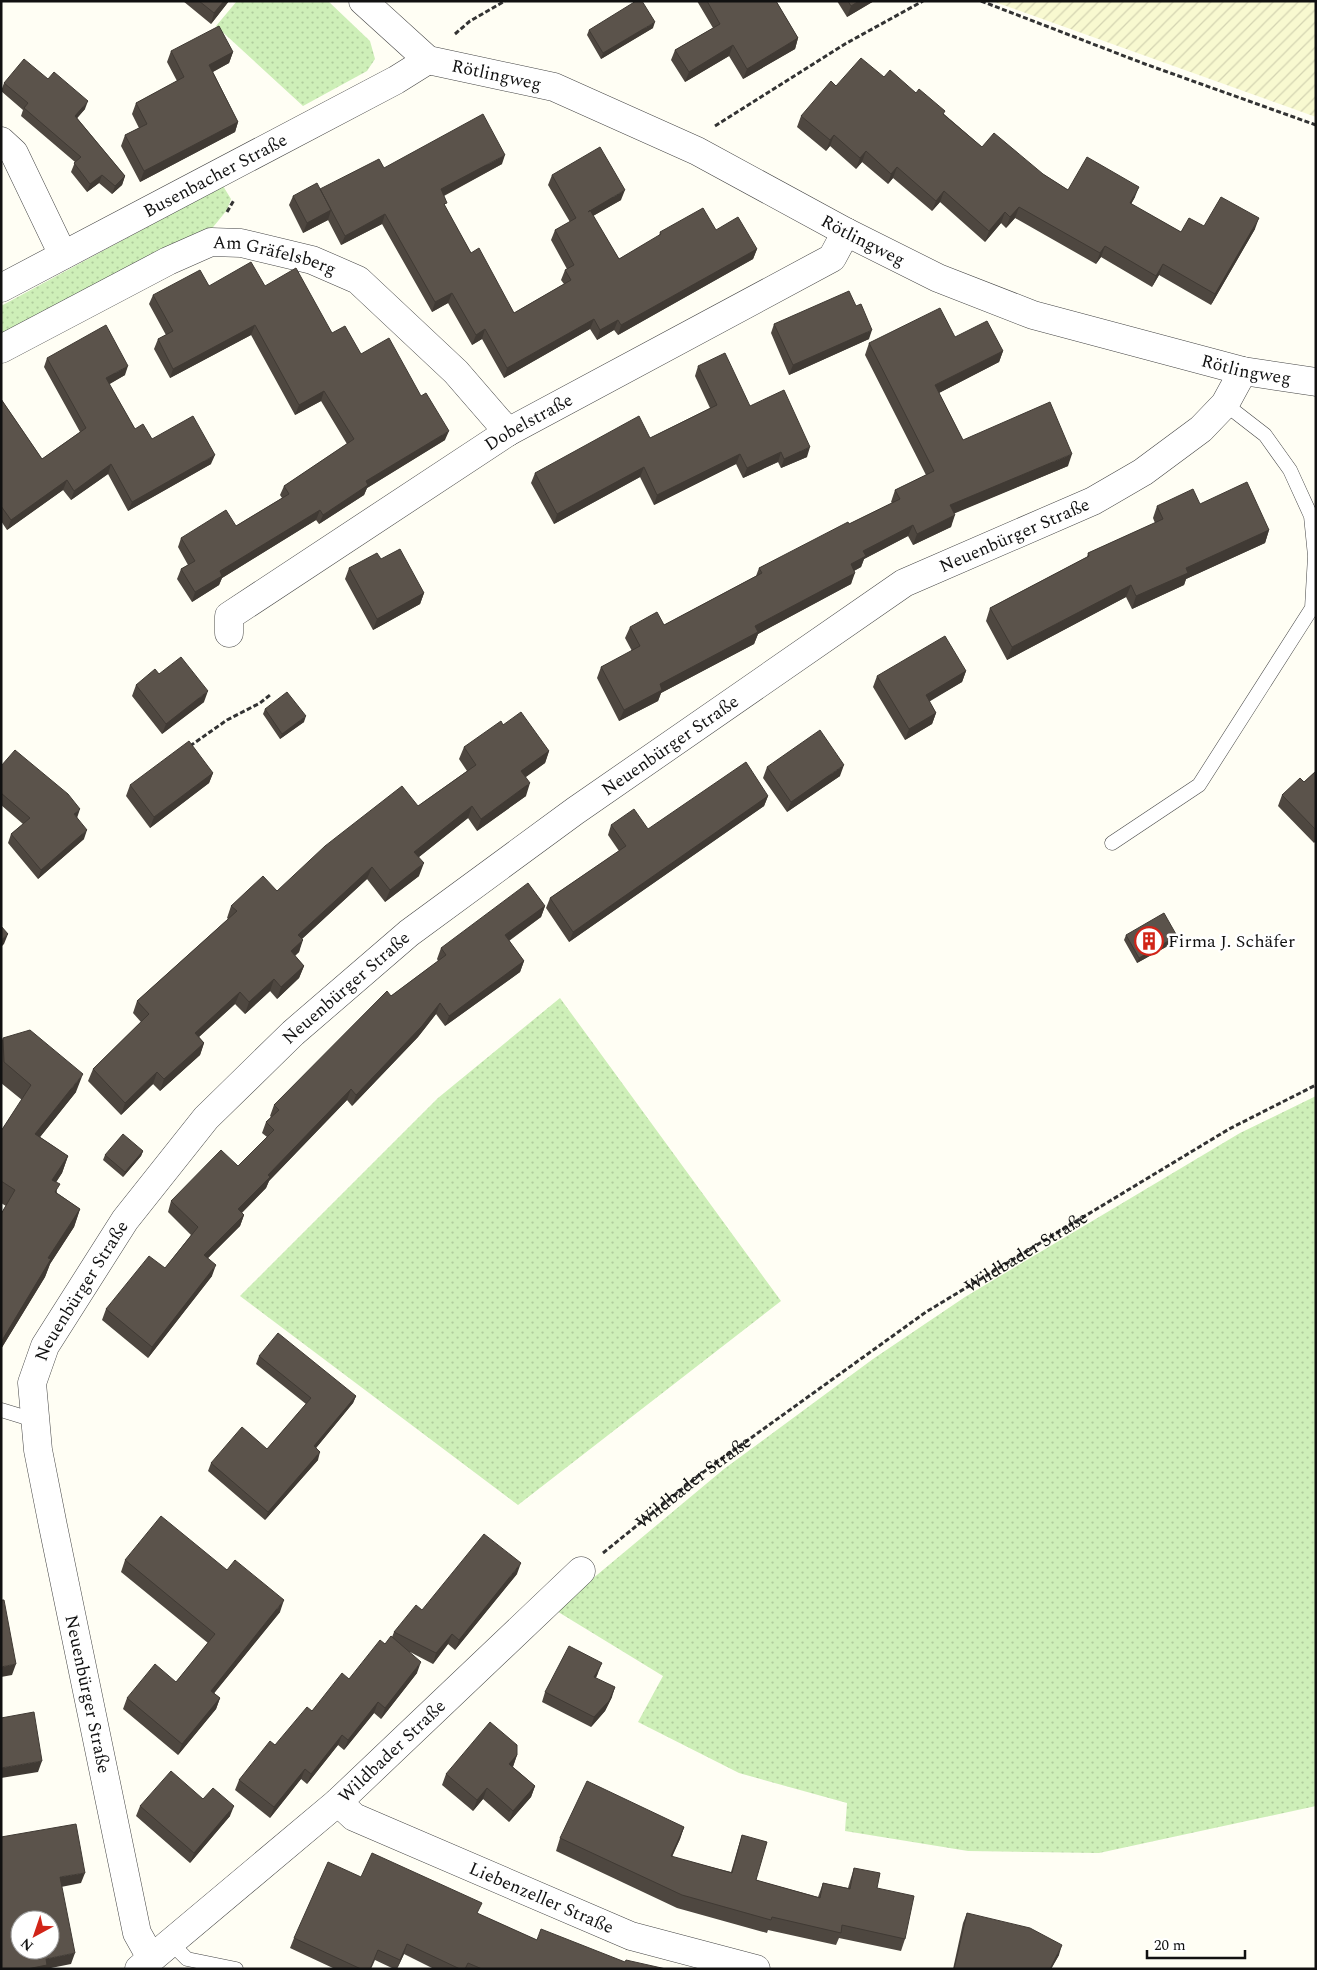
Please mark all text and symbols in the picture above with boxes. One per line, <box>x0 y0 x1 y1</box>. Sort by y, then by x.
street label: Rötlingweg <box>449 52 544 98</box>
street label: Busenbacher Straße <box>139 127 292 225</box>
street label: Rötlingweg <box>816 208 910 273</box>
street label: Am Gräfelsberg <box>212 229 341 283</box>
street label: Rötlingweg <box>1198 347 1293 392</box>
street label: Dobelstraße <box>479 387 578 458</box>
street label: Neuenbürger Straße <box>935 491 1094 580</box>
street label: Neuenbürger Straße <box>596 688 744 803</box>
street label: Neuenbürger Straße <box>276 925 416 1051</box>
building icon: Firma J. Schäfer <box>1134 926 1164 956</box>
place label: Firma J. Schäfer <box>1168 928 1295 955</box>
street label: Wildbader Straße <box>959 1204 1093 1300</box>
street label: Neuenbürger Straße <box>28 1215 135 1365</box>
street label: Wildbader Straße <box>630 1429 757 1536</box>
street label: Neuenbürger Straße <box>58 1612 118 1776</box>
street label: Wildbader Straße <box>332 1693 452 1809</box>
street label: Liebenzeller Straße <box>465 1855 618 1941</box>
north arrow <box>10 1910 60 1960</box>
scale bar <box>1147 1928 1244 1960</box>
text: N <box>16 1933 38 1956</box>
text: 20 m <box>1154 1934 1186 1957</box>

